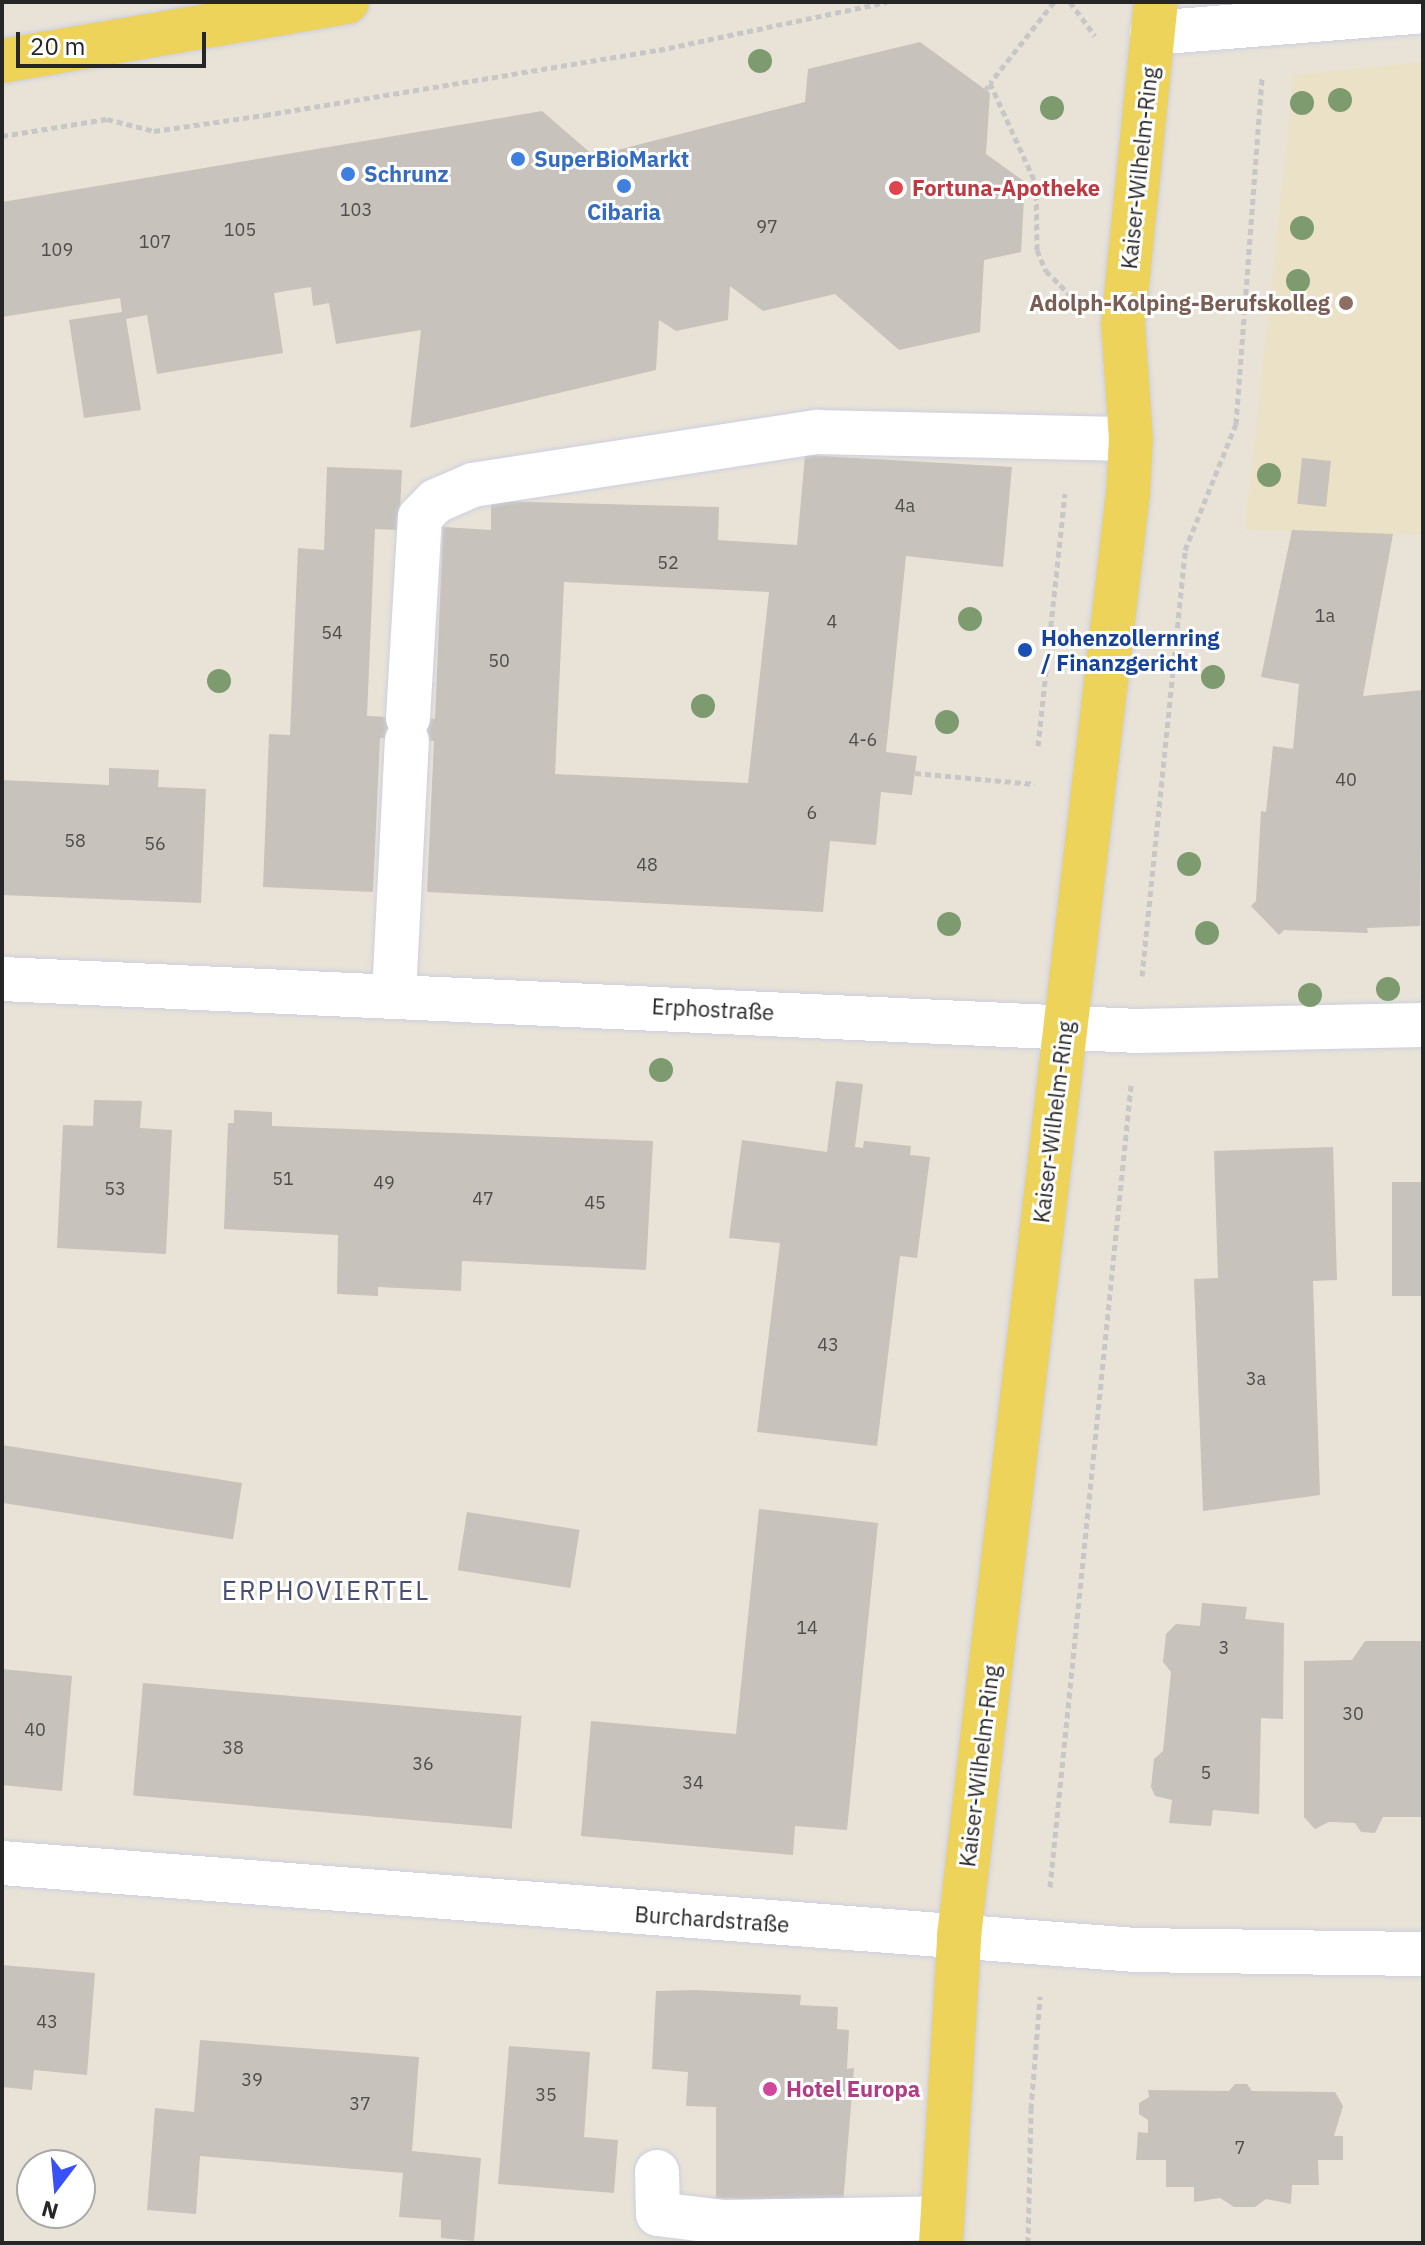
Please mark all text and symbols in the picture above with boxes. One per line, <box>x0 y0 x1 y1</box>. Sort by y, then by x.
scale bar <box>20 16 210 66</box>
text: 20 m <box>30 30 85 62</box>
street label: Kaiser-Wilhelm-Ring <box>1115 66 1163 270</box>
place label: SuperBioMarkt <box>534 146 689 172</box>
marker: SuperBioMarkt <box>509 150 527 168</box>
place label: Schrunz <box>364 161 449 187</box>
marker: Schrunz <box>339 165 357 183</box>
place label: Fortuna-Apotheke <box>912 175 1100 201</box>
marker: Cibaria <box>615 177 633 195</box>
marker: Fortuna-Apotheke <box>887 179 905 197</box>
house number: 103 <box>340 199 372 221</box>
place label: Cibaria <box>587 199 661 225</box>
house number: 97 <box>756 216 778 238</box>
house number: 105 <box>224 219 256 241</box>
house number: 107 <box>139 231 171 253</box>
house number: 109 <box>41 239 73 261</box>
place label: Adolph-Kolping-Berufskolleg <box>1029 290 1330 316</box>
marker: Adolph-Kolping-Berufskolleg <box>1337 294 1355 312</box>
house number: 4a <box>895 495 915 517</box>
house number: 52 <box>657 552 679 574</box>
house number: 1a <box>1315 605 1335 627</box>
house number: 4 <box>827 611 837 633</box>
house number: 54 <box>321 622 343 644</box>
place label: Hohenzollernring / Finanzgericht <box>1041 624 1219 676</box>
marker: Hohenzollernring / Finanzgericht <box>1016 641 1034 659</box>
house number: 50 <box>488 650 510 672</box>
house number: 4-6 <box>849 729 877 751</box>
house number: 40 <box>1335 769 1357 791</box>
house number: 6 <box>807 802 817 824</box>
house number: 58 <box>64 830 86 852</box>
house number: 56 <box>144 833 166 855</box>
house number: 48 <box>636 854 658 876</box>
street label: Erphostraße <box>651 993 775 1025</box>
street label: Kaiser-Wilhelm-Ring <box>1028 1020 1078 1224</box>
house number: 51 <box>272 1168 294 1190</box>
house number: 49 <box>373 1172 395 1194</box>
house number: 53 <box>104 1178 126 1200</box>
house number: 47 <box>472 1188 494 1210</box>
house number: 45 <box>584 1192 606 1214</box>
house number: 43 <box>817 1334 839 1356</box>
house number: 3a <box>1246 1368 1266 1390</box>
district label: ERPHOVIERTEL <box>222 1575 430 1607</box>
house number: 14 <box>796 1617 818 1639</box>
house number: 3 <box>1219 1637 1229 1659</box>
street label: Kaiser-Wilhelm-Ring <box>954 1664 1004 1868</box>
house number: 30 <box>1342 1703 1364 1725</box>
house number: 40 <box>24 1719 46 1741</box>
house number: 38 <box>222 1737 244 1759</box>
house number: 36 <box>412 1753 434 1775</box>
house number: 5 <box>1201 1762 1211 1784</box>
house number: 34 <box>682 1772 704 1794</box>
street label: Burchardstraße <box>634 1900 790 1938</box>
house number: 43 <box>36 2011 58 2033</box>
house number: 39 <box>241 2069 263 2091</box>
place label: Hotel Europa <box>786 2076 920 2102</box>
marker: Hotel Europa <box>761 2080 779 2098</box>
house number: 35 <box>535 2084 557 2106</box>
house number: 37 <box>349 2093 371 2115</box>
house number: 7 <box>1235 2137 1245 2159</box>
north arrow <box>16 2149 96 2229</box>
text: N <box>38 2194 61 2227</box>

